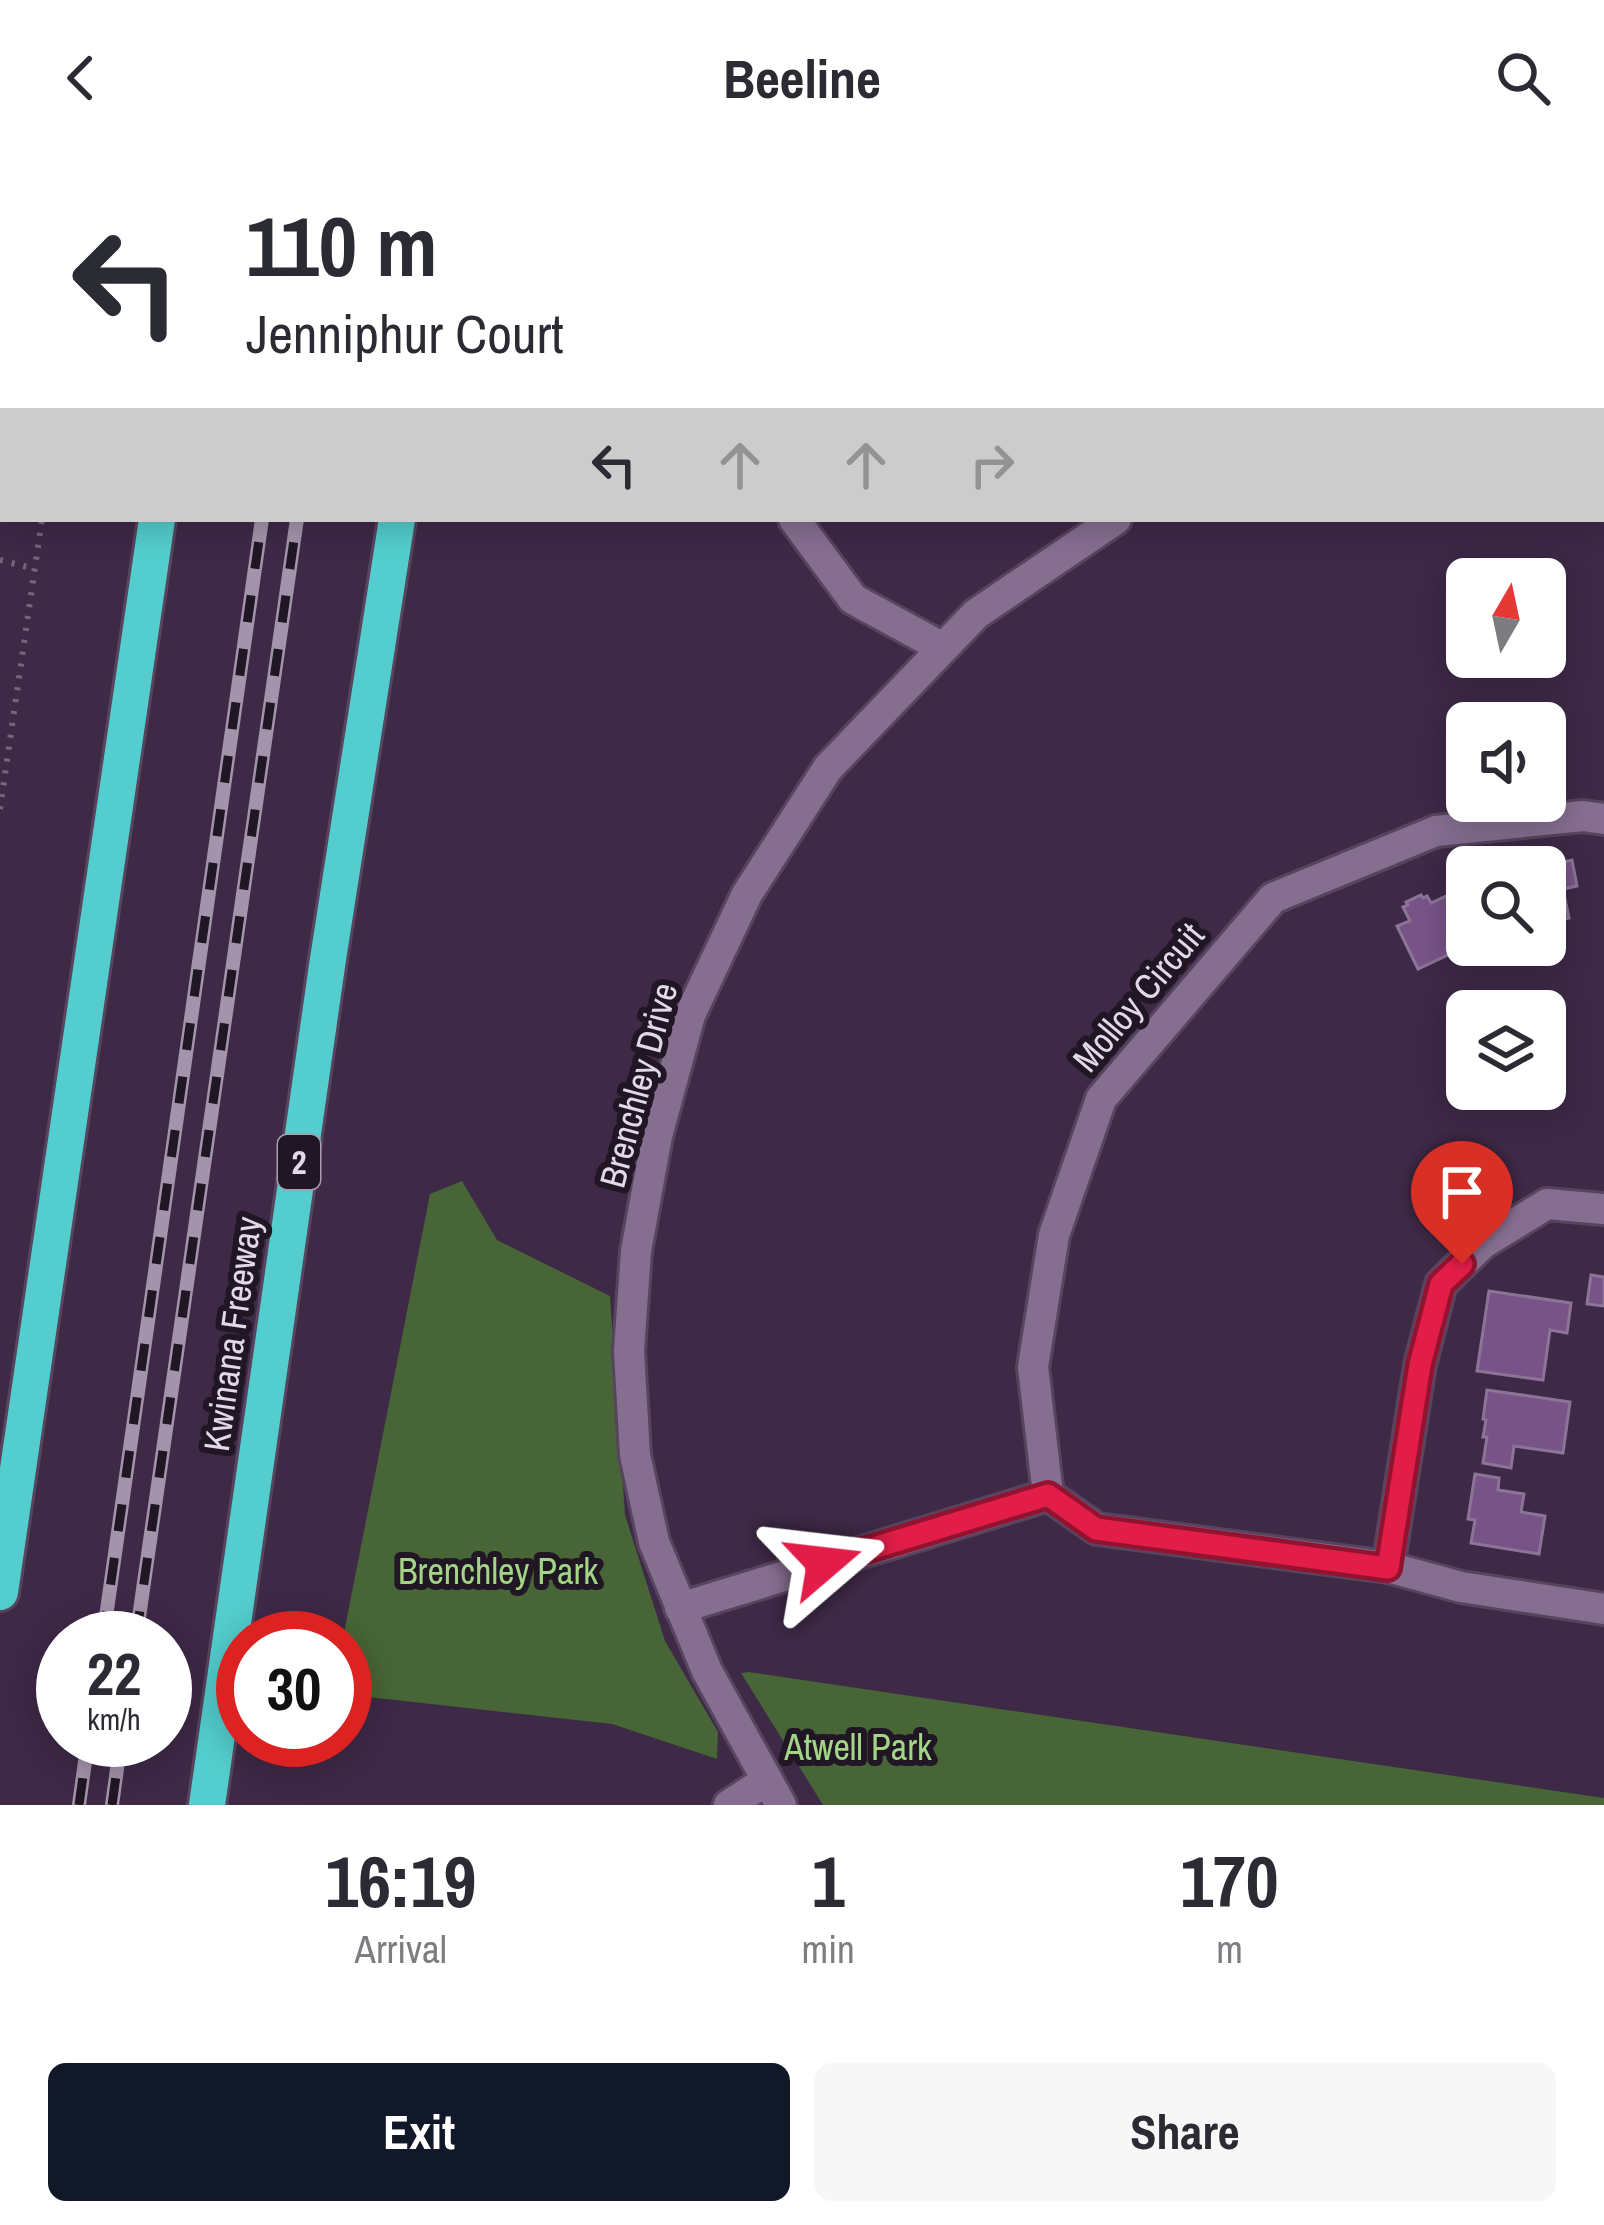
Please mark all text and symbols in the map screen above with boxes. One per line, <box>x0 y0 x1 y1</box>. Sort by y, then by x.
text: Beeline <box>723 42 881 115</box>
icon: back <box>48 45 114 111</box>
icon: search <box>1490 45 1556 111</box>
text: 110 m <box>246 189 438 302</box>
icon: left <box>48 204 204 360</box>
text: Jenniphur Court <box>246 297 564 370</box>
icon: left <box>581 432 647 498</box>
icon: ahead <box>707 432 773 498</box>
icon: ahead <box>833 432 899 498</box>
icon: right <box>959 432 1025 498</box>
north arrow <box>1446 558 1566 678</box>
map controls <box>1446 558 1566 1110</box>
button: sound <box>1446 702 1566 822</box>
button: search <box>1446 846 1566 966</box>
street label: Molloy Circuit <box>1062 912 1214 1082</box>
street label: Brenchley Drive <box>588 977 688 1193</box>
button: layers <box>1446 990 1566 1110</box>
road number: 2 <box>278 1135 320 1189</box>
pin <box>1411 1141 1513 1264</box>
icon: arrive <box>1429 1159 1495 1225</box>
street label: Kwinana Freeway <box>192 1213 272 1454</box>
position arrow <box>761 1500 887 1626</box>
park label: Brenchley Park <box>398 1547 598 1595</box>
speed limit sign: 30 <box>216 1611 372 1767</box>
text: 22 <box>87 1633 141 1714</box>
text: km/h <box>87 1699 141 1739</box>
park label: Atwell Park <box>783 1723 932 1771</box>
text: 16:19 <box>325 1832 476 1929</box>
text: 1 <box>812 1832 845 1929</box>
text: 170 <box>1180 1832 1279 1929</box>
text: Arrival <box>355 1923 447 1975</box>
text: min <box>802 1923 855 1975</box>
text: m <box>1216 1923 1243 1975</box>
button: Exit <box>48 2063 790 2201</box>
button: Share <box>814 2063 1556 2201</box>

